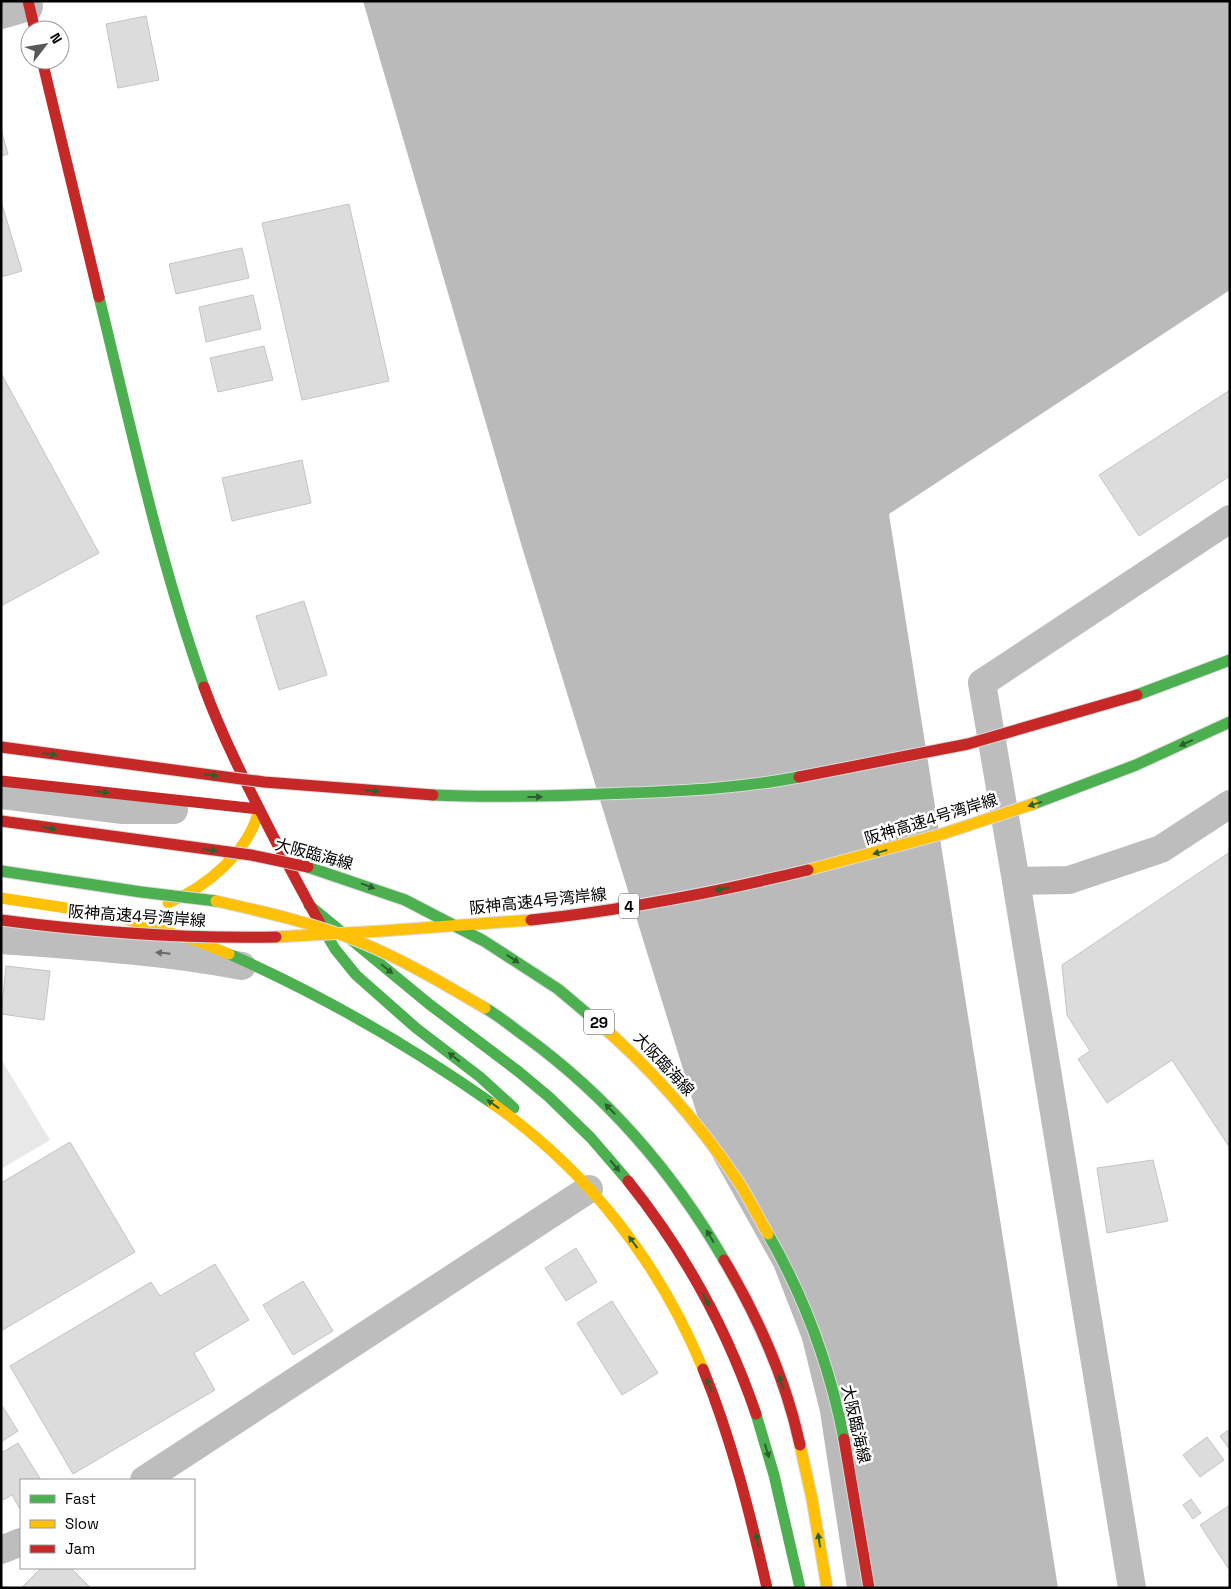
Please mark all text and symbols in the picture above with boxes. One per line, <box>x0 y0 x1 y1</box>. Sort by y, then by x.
north arrow <box>20 20 70 70</box>
text: N <box>46 30 66 47</box>
one-way arrow <box>1179 740 1193 748</box>
one-way arrow <box>42 750 58 758</box>
one-way arrow <box>203 771 219 779</box>
one-way arrow <box>365 787 381 795</box>
one-way arrow <box>94 788 110 796</box>
street label: 阪神高速4号湾岸線 <box>862 789 1000 849</box>
one-way arrow <box>527 793 543 801</box>
one-way arrow <box>1027 800 1042 808</box>
one-way arrow <box>42 824 58 832</box>
street label: 大阪臨海線 <box>273 834 355 874</box>
one-way arrow <box>203 846 219 854</box>
one-way arrow <box>872 848 887 856</box>
one-way arrow <box>361 882 376 890</box>
street label: 阪神高速4号湾岸線 <box>468 883 608 919</box>
one-way arrow <box>714 885 729 893</box>
road number: 4 <box>619 894 639 918</box>
street label: 阪神高速4号湾岸線 <box>67 901 207 931</box>
one-way arrow <box>155 949 171 957</box>
one-way arrow <box>507 954 520 963</box>
one-way arrow <box>380 964 393 975</box>
road number: 29 <box>584 1010 614 1034</box>
street label: 大阪臨海線 <box>629 1028 699 1100</box>
one-way arrow <box>448 1052 461 1063</box>
one-way arrow <box>487 1098 500 1109</box>
one-way arrow <box>604 1103 616 1115</box>
one-way arrow <box>609 1160 621 1172</box>
one-way arrow <box>706 1229 715 1243</box>
one-way arrow <box>628 1235 638 1249</box>
one-way arrow <box>702 1294 711 1307</box>
one-way arrow <box>777 1374 785 1389</box>
one-way arrow <box>705 1378 713 1392</box>
street label: 大阪臨海線 <box>837 1383 875 1465</box>
one-way arrow <box>764 1443 772 1458</box>
legend <box>20 1479 195 1569</box>
text: Fast <box>65 1489 96 1508</box>
text: Slow <box>65 1514 99 1533</box>
one-way arrow <box>815 1531 823 1547</box>
one-way arrow <box>752 1532 760 1548</box>
text: Jam <box>65 1539 95 1558</box>

